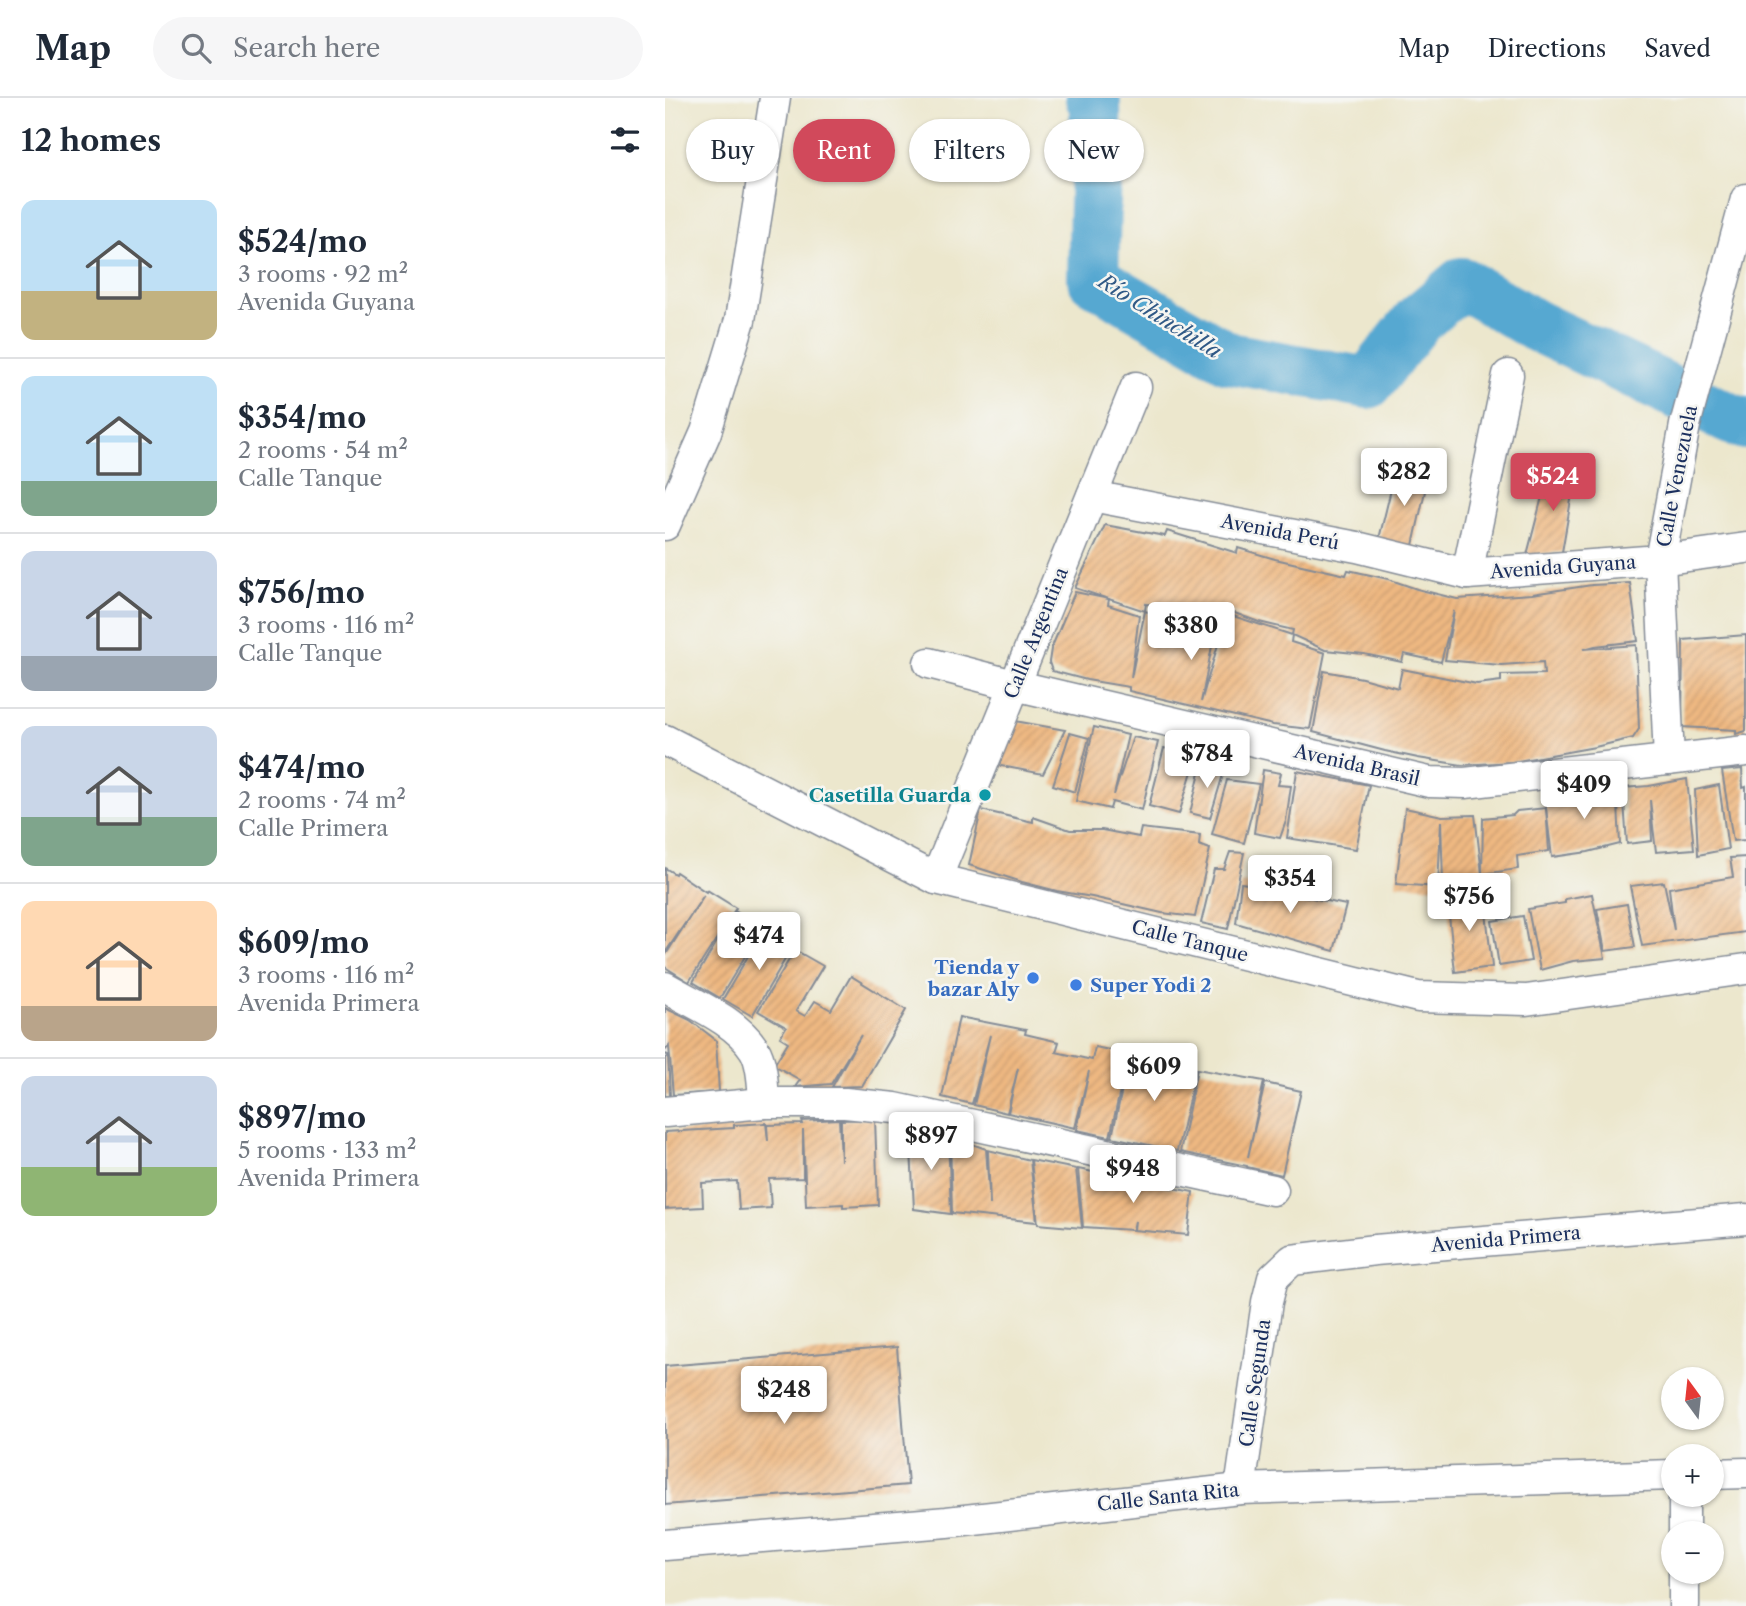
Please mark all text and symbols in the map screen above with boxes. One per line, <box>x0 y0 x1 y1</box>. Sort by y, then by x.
search box <box>153 17 643 80</box>
text: Map <box>35 28 111 69</box>
icon: search <box>177 29 215 67</box>
text: Search here <box>233 32 380 64</box>
text: Map <box>1398 34 1450 63</box>
text: Directions <box>1488 34 1606 63</box>
text: Saved <box>1644 34 1711 63</box>
chip: Buy <box>686 119 779 182</box>
chip: Rent <box>793 119 895 182</box>
chip: Filters <box>909 119 1030 182</box>
chip: New <box>1044 119 1144 182</box>
icon: filters <box>606 121 644 159</box>
text: 12 homes <box>21 122 161 159</box>
text: $524/mo <box>238 223 367 260</box>
icon: home <box>77 228 161 312</box>
text: 3 rooms · 92 m² <box>238 260 408 288</box>
water label: Río Chinchilla <box>1092 267 1226 364</box>
text: Avenida Guyana <box>238 288 415 316</box>
text: $354/mo <box>238 399 366 436</box>
street label: Calle Venezuela <box>1652 403 1702 549</box>
icon: home <box>77 404 161 488</box>
text: 2 rooms · 54 m² <box>238 436 408 464</box>
pin: $282 <box>1363 448 1445 508</box>
pin: $524 <box>1512 454 1594 513</box>
text: $282 <box>1377 457 1431 485</box>
text: $524 <box>1527 462 1579 490</box>
text: Calle Tanque <box>238 464 382 492</box>
street label: Avenida Perú <box>1218 509 1341 555</box>
street label: Avenida Guyana <box>1488 550 1637 584</box>
street label: Calle Argentina <box>999 564 1073 702</box>
text: $756/mo <box>238 574 365 611</box>
icon: home <box>77 579 161 663</box>
pin: $380 <box>1150 602 1232 662</box>
text: 3 rooms · 116 m² <box>238 611 414 639</box>
text: $380 <box>1164 611 1218 639</box>
text: Calle Tanque <box>238 639 382 667</box>
pin: $784 <box>1166 730 1248 790</box>
text: $784 <box>1181 739 1233 767</box>
street label: Avenida Brasil <box>1291 739 1422 791</box>
text: $474/mo <box>238 749 365 786</box>
icon: home <box>77 754 161 838</box>
pin: $409 <box>1543 762 1625 821</box>
text: $409 <box>1557 770 1611 798</box>
place label: Casetilla Guarda <box>809 784 972 807</box>
text: 2 rooms · 74 m² <box>238 786 406 814</box>
marker: Casetilla Guarda <box>977 787 993 803</box>
text: Calle Primera <box>238 814 388 842</box>
pin: $354 <box>1249 856 1331 915</box>
text: $354 <box>1264 864 1316 892</box>
pin: $756 <box>1428 874 1510 933</box>
text: $756 <box>1443 882 1495 910</box>
pin: $474 <box>718 912 800 972</box>
street label: Calle Tanque <box>1129 915 1251 967</box>
text: $474 <box>733 921 785 949</box>
text: $609/mo <box>238 924 369 961</box>
icon: home <box>77 929 161 1013</box>
place label: Tienda y bazar Aly <box>927 956 1020 1001</box>
text: 3 rooms · 116 m² <box>238 961 414 989</box>
marker: Tienda y bazar Aly <box>1025 970 1041 986</box>
place label: Super Yodi 2 <box>1090 974 1211 997</box>
marker: Super Yodi 2 <box>1068 977 1084 993</box>
text: Avenida Primera <box>238 989 420 1017</box>
pin: $609 <box>1113 1044 1195 1103</box>
text: $609 <box>1127 1052 1181 1080</box>
text: $897/mo <box>238 1099 366 1136</box>
icon: home <box>77 1104 161 1188</box>
pin: $897 <box>890 1112 972 1172</box>
text: $897 <box>905 1121 957 1149</box>
text: 5 rooms · 133 m² <box>238 1136 416 1164</box>
pin: $948 <box>1092 1146 1174 1205</box>
text: $948 <box>1106 1154 1160 1182</box>
text: Avenida Primera <box>238 1164 420 1192</box>
street label: Avenida Primera <box>1429 1221 1582 1257</box>
street label: Calle Segunda <box>1235 1318 1275 1448</box>
pin: $248 <box>743 1366 825 1426</box>
north arrow <box>1661 1367 1724 1430</box>
map controls <box>1661 1367 1724 1584</box>
text: $248 <box>757 1375 811 1403</box>
button: + <box>1661 1444 1724 1507</box>
street label: Calle Santa Rita <box>1096 1478 1240 1516</box>
button: − <box>1661 1521 1724 1584</box>

